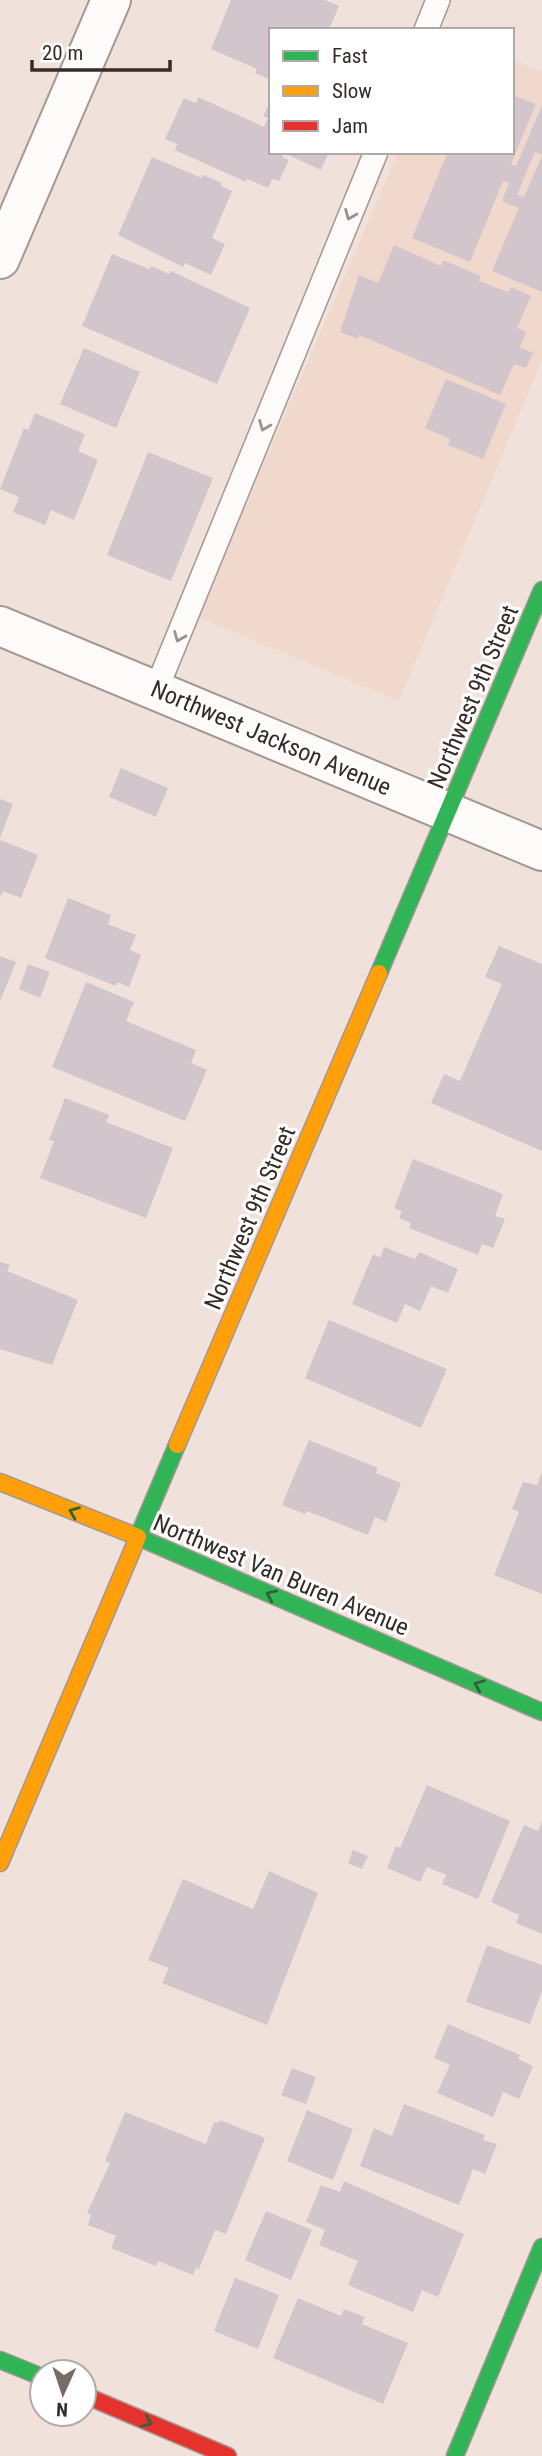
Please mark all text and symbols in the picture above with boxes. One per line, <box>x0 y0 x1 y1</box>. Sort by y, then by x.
scale bar <box>32 28 170 72</box>
legend <box>269 28 514 154</box>
text: 20 m <box>42 41 83 65</box>
text: Fast <box>332 44 368 68</box>
text: Slow <box>332 79 372 103</box>
text: Jam <box>332 114 368 138</box>
one-way arrow <box>345 209 359 221</box>
one-way arrow <box>258 419 272 431</box>
street label: Northwest 9th Street <box>422 601 524 793</box>
one-way arrow <box>173 630 187 642</box>
street label: Northwest Jackson Avenue <box>147 675 395 801</box>
street label: Northwest 9th Street <box>199 1122 301 1314</box>
one-way arrow <box>69 1506 81 1520</box>
street label: Northwest Van Buren Avenue <box>149 1508 413 1642</box>
one-way arrow <box>266 1589 278 1603</box>
one-way arrow <box>474 1680 486 1694</box>
north arrow <box>28 2358 98 2428</box>
text: N <box>56 2398 69 2421</box>
one-way arrow <box>140 2413 152 2427</box>

